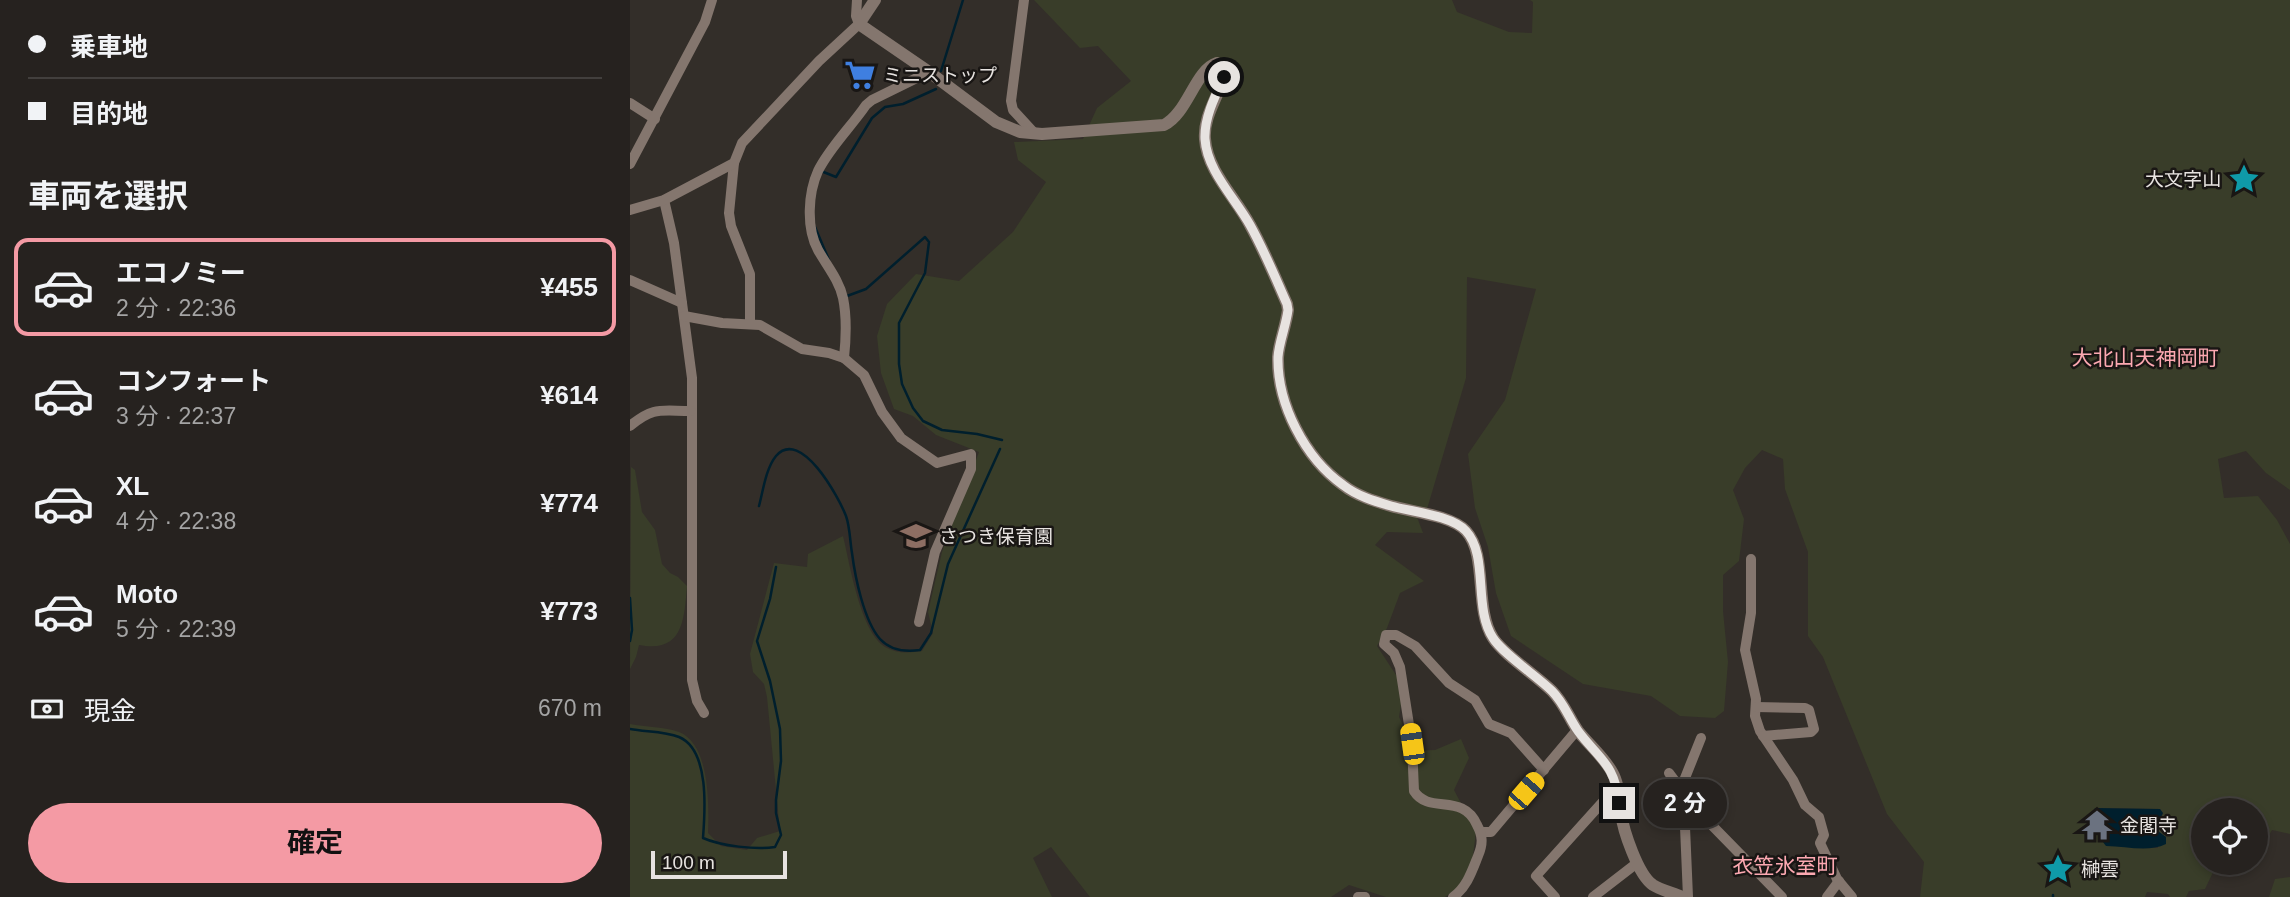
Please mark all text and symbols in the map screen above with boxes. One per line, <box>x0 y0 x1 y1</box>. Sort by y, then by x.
text: 乗車地 <box>70 32 148 62</box>
supermarket icon: ミニストップ <box>843 58 877 92</box>
route start <box>1208 61 1240 93</box>
place label: ミニストップ <box>883 65 997 86</box>
text: 目的地 <box>70 99 148 129</box>
place icon: 大文字山 <box>2227 162 2261 196</box>
place label: 大文字山 <box>2145 169 2221 190</box>
text: 車両を選択 <box>28 178 188 214</box>
icon: car <box>32 256 95 319</box>
text: エコノミー <box>116 258 246 288</box>
text: ¥455 <box>540 272 598 302</box>
text: 2 分 · 22:36 <box>116 295 236 321</box>
district label: 大北山天神岡町 <box>2072 346 2219 369</box>
icon: car <box>32 364 95 427</box>
text: コンフォート <box>116 366 271 396</box>
text: ¥614 <box>540 380 598 410</box>
text: 3 分 · 22:37 <box>116 403 236 429</box>
text: XL <box>116 471 149 501</box>
icon: car <box>32 472 95 535</box>
text: ¥774 <box>540 488 598 518</box>
text: 4 分 · 22:38 <box>116 508 236 534</box>
school or university icon: さつき保育園 <box>899 519 933 553</box>
place label: さつき保育園 <box>939 526 1053 547</box>
text: Moto <box>116 579 178 609</box>
icon: car <box>32 580 95 643</box>
text: ¥773 <box>540 596 598 626</box>
text: 5 分 · 22:39 <box>116 616 236 642</box>
icon: cash <box>28 690 66 728</box>
text: 670 m <box>538 695 602 721</box>
text: 現金 <box>84 696 136 726</box>
car <box>1399 722 1426 766</box>
car <box>1505 768 1548 814</box>
callout: 2 分 <box>1644 778 1728 828</box>
route end <box>1603 787 1635 819</box>
text: 2 分 <box>1664 790 1706 816</box>
map controls <box>2191 798 2268 875</box>
button: locate <box>2191 798 2268 875</box>
button: 確定 <box>28 803 602 883</box>
temple icon: 金閣寺 <box>2080 808 2114 842</box>
place label: 金閣寺 <box>2120 815 2177 836</box>
scale bar <box>651 848 788 880</box>
text: 100 m <box>662 852 715 873</box>
place icon: 榊雲 <box>2041 852 2075 886</box>
district label: 衣笠氷室町 <box>1733 854 1838 877</box>
place label: 榊雲 <box>2081 859 2119 880</box>

